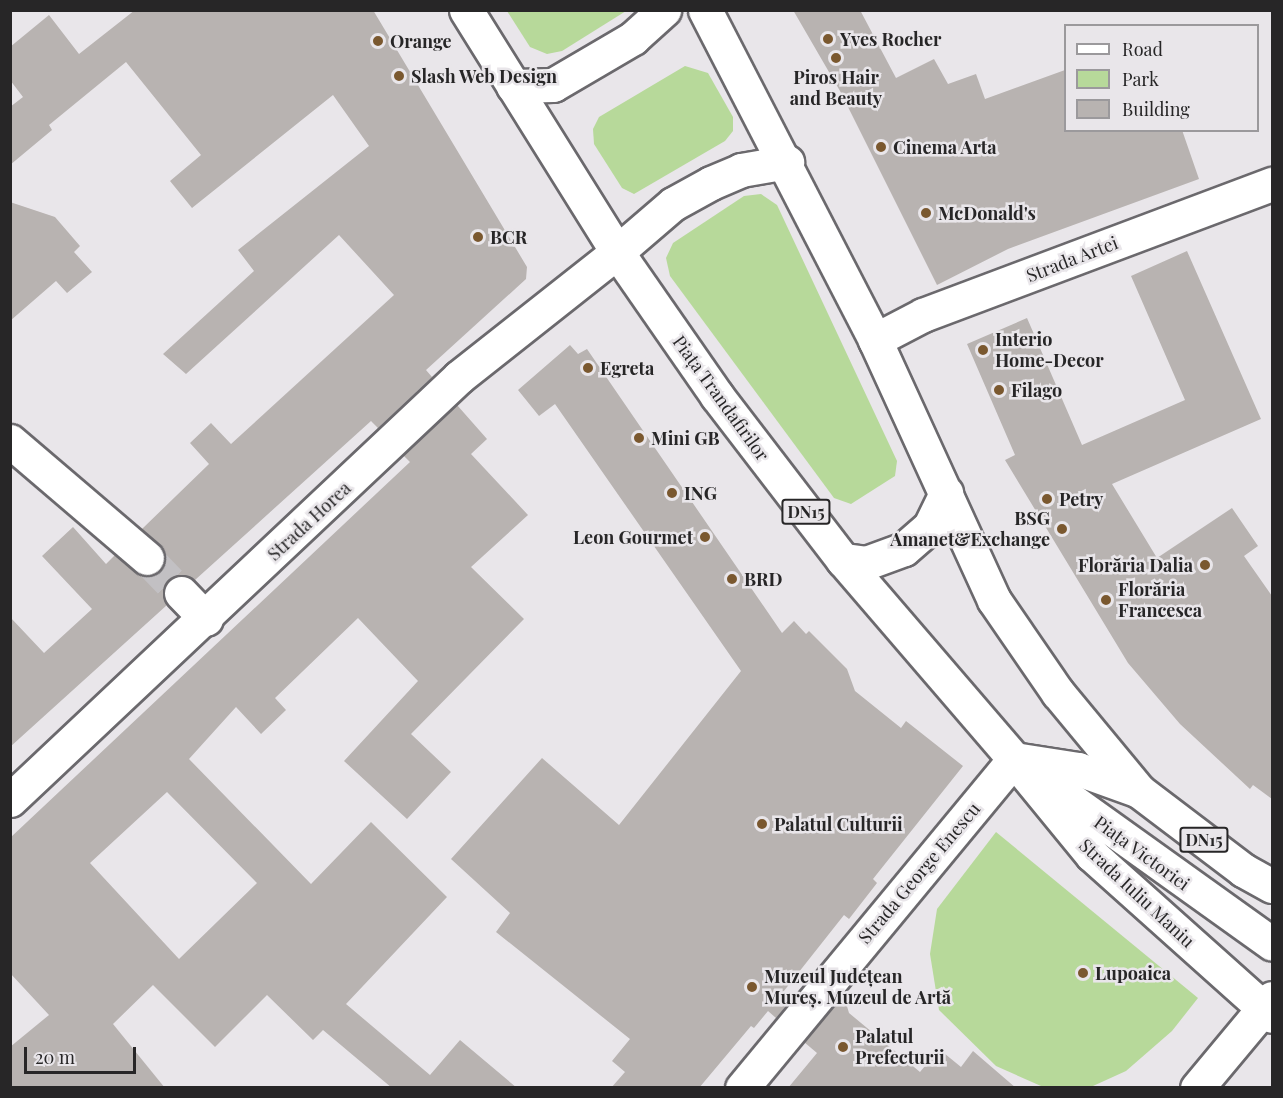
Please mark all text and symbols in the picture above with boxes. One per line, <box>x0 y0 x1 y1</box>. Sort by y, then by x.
legend <box>1064 24 1259 132</box>
place label: Yves Rocher <box>840 28 941 50</box>
place label: Orange <box>390 30 452 52</box>
marker: Yves Rocher <box>821 32 835 46</box>
marker: Orange <box>371 34 385 48</box>
text: Road <box>1122 37 1163 61</box>
marker: Piros Hair and Beauty <box>829 51 843 65</box>
place label: Slash Web Design <box>411 65 558 87</box>
place label: Piros Hair and Beauty <box>790 67 882 110</box>
text: Park <box>1122 67 1159 91</box>
marker: Slash Web Design <box>392 69 406 83</box>
text: Building <box>1122 97 1190 121</box>
place label: Cinema Arta <box>893 136 997 158</box>
marker: Cinema Arta <box>874 140 888 154</box>
place label: McDonald's <box>938 202 1036 224</box>
marker: McDonald's <box>919 206 933 220</box>
place label: BCR <box>490 226 527 248</box>
marker: BCR <box>471 230 485 244</box>
street label: Strada Artei <box>1023 232 1121 286</box>
place label: Interio Home-Decor <box>995 329 1104 372</box>
street label: Piața Trandafirilor <box>668 331 774 465</box>
marker: Interio Home-Decor <box>976 343 990 357</box>
place label: Egreta <box>600 357 654 379</box>
marker: Egreta <box>581 361 595 375</box>
place label: Filago <box>1011 379 1062 401</box>
marker: Filago <box>992 383 1006 397</box>
place label: Mini GB <box>651 427 720 449</box>
marker: Mini GB <box>632 431 646 445</box>
street label: Strada Horea <box>263 477 355 565</box>
place label: ING <box>684 482 717 504</box>
marker: ING <box>665 486 679 500</box>
place label: Petry <box>1059 488 1103 510</box>
marker: Petry <box>1040 492 1054 506</box>
road number: DN15 <box>780 499 832 525</box>
place label: BSG Amanet&Exchange <box>890 508 1050 550</box>
marker: BSG Amanet&Exchange <box>1055 522 1069 536</box>
place label: Leon Gourmet <box>573 526 693 548</box>
marker: Leon Gourmet <box>698 530 712 544</box>
place label: Florăria Dalia <box>1078 554 1193 576</box>
marker: Florăria Dalia <box>1198 558 1212 572</box>
place label: BRD <box>744 568 782 590</box>
marker: BRD <box>725 572 739 586</box>
place label: Florăria Francesca <box>1118 579 1202 622</box>
marker: Florăria Francesca <box>1099 593 1113 607</box>
street label: Strada George Enescu <box>854 798 984 948</box>
street label: Piața Victoriei <box>1090 811 1194 895</box>
place label: Palatul Culturii <box>774 813 903 835</box>
marker: Palatul Culturii <box>755 817 769 831</box>
road number: DN15 <box>1178 827 1230 853</box>
street label: Strada Iuliu Maniu <box>1075 834 1199 952</box>
place label: Lupoaica <box>1095 962 1171 984</box>
place label: Muzeul Județean Mureș. Muzeul de Artă <box>764 966 952 1008</box>
marker: Lupoaica <box>1076 966 1090 980</box>
marker: Muzeul Județean Mureș. Muzeul de Artă <box>745 980 759 994</box>
place label: Palatul Prefecturii <box>855 1026 945 1068</box>
scale bar <box>27 1035 140 1073</box>
marker: Palatul Prefecturii <box>836 1040 850 1054</box>
text: 20 m <box>35 1045 75 1069</box>

